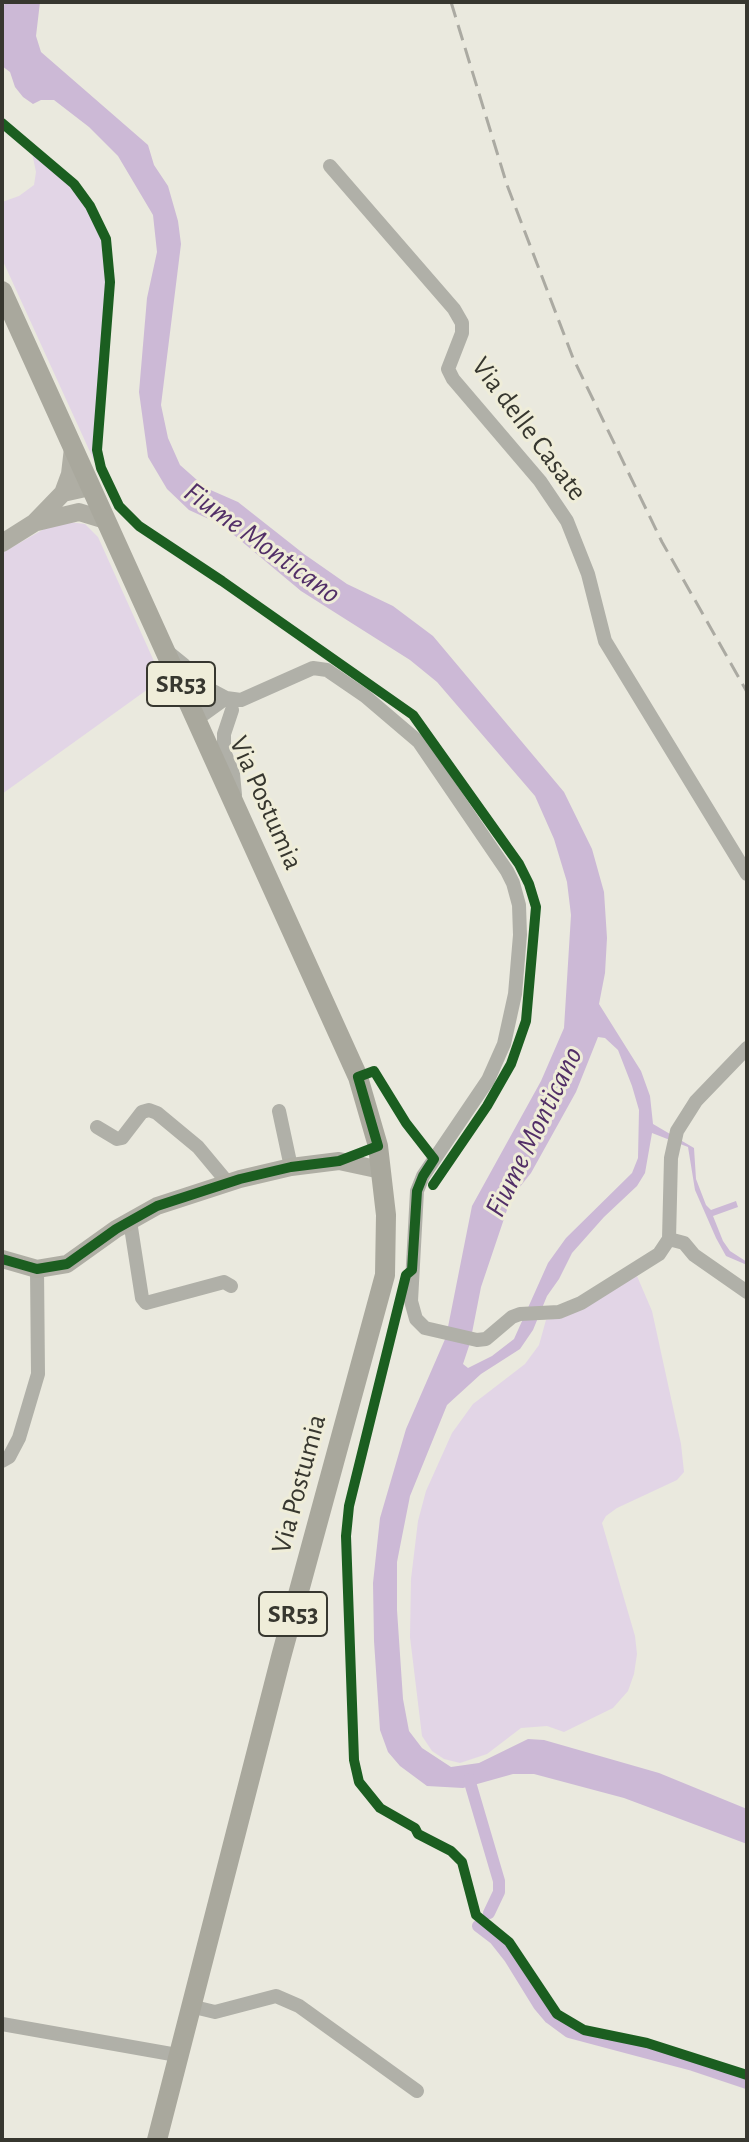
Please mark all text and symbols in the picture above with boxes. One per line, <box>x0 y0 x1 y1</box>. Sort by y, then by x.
street label: Via delle Casate <box>464 351 594 507</box>
water label: Fiume Monticano <box>177 474 347 612</box>
road number: SR53 <box>147 662 215 706</box>
street label: Via Postumia <box>222 731 310 875</box>
water label: Fiume Monticano <box>477 1041 591 1223</box>
street label: Via Postumia <box>264 1411 334 1557</box>
road number: SR53 <box>259 1592 327 1636</box>

